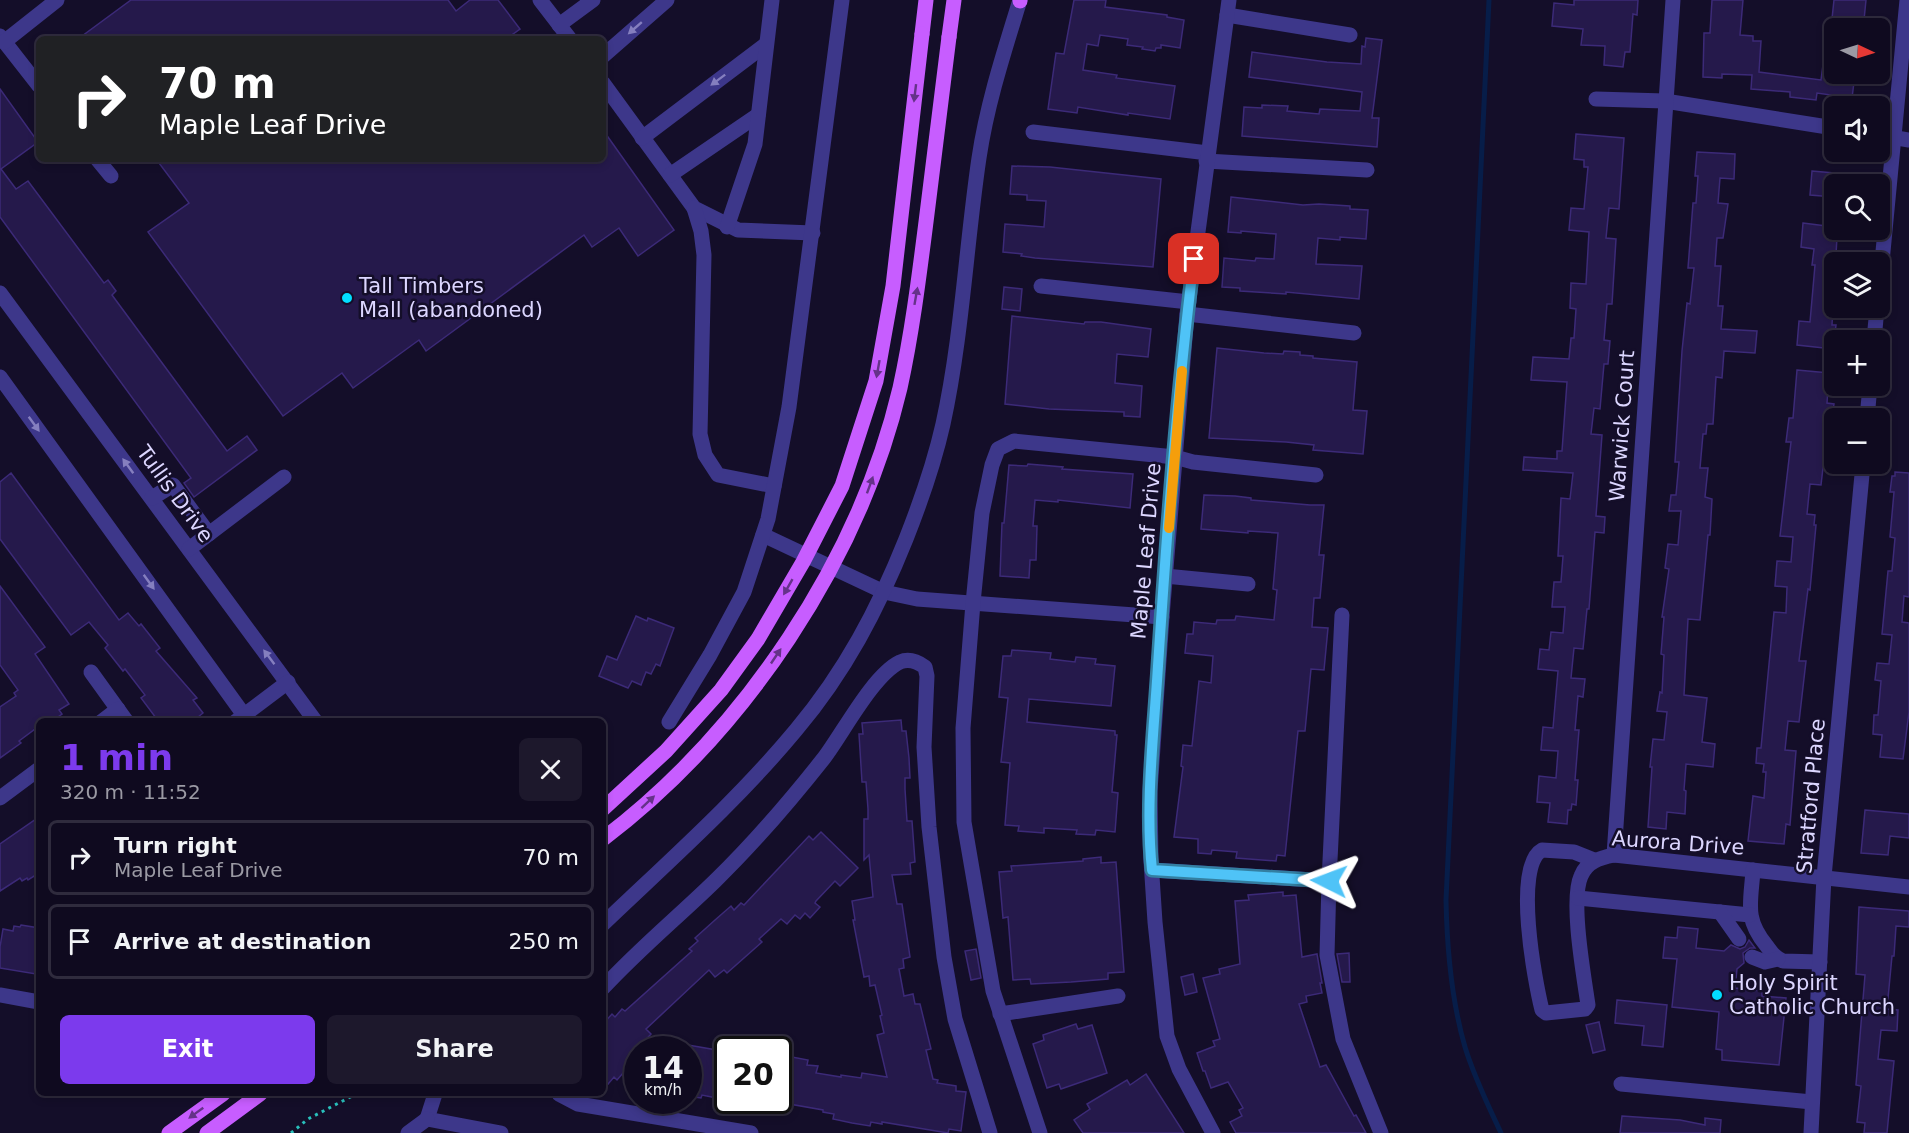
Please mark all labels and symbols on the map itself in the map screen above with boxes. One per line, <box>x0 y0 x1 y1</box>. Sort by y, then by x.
north arrow <box>1824 18 1890 84</box>
one-way arrow <box>628 21 643 34</box>
one-way arrow <box>711 74 726 86</box>
one-way arrow <box>911 83 920 102</box>
pin <box>1168 233 1219 284</box>
place label: Tall Timbers Mall (abandoned) <box>358 274 543 322</box>
one-way arrow <box>912 287 921 306</box>
marker: Tall Timbers Mall (abandoned) <box>340 291 354 305</box>
street label: Warwick Court <box>1605 349 1639 503</box>
one-way arrow <box>873 360 882 379</box>
one-way arrow <box>28 416 40 432</box>
street label: Tullis Drive <box>131 440 218 547</box>
one-way arrow <box>122 459 134 475</box>
street label: Maple Leaf Drive <box>1126 462 1166 640</box>
one-way arrow <box>865 476 875 494</box>
one-way arrow <box>142 575 154 590</box>
one-way arrow <box>783 579 793 596</box>
one-way arrow <box>770 648 782 664</box>
one-way arrow <box>263 649 275 665</box>
street label: Stratford Place <box>1792 717 1830 875</box>
one-way arrow <box>641 796 655 810</box>
street label: Aurora Drive <box>1611 826 1745 860</box>
position arrow <box>1297 849 1361 913</box>
place label: Holy Spirit Catholic Church <box>1729 971 1895 1019</box>
marker: Holy Spirit Catholic Church <box>1710 988 1724 1002</box>
speed limit sign: 20 <box>714 1036 792 1114</box>
one-way arrow <box>188 1107 204 1119</box>

